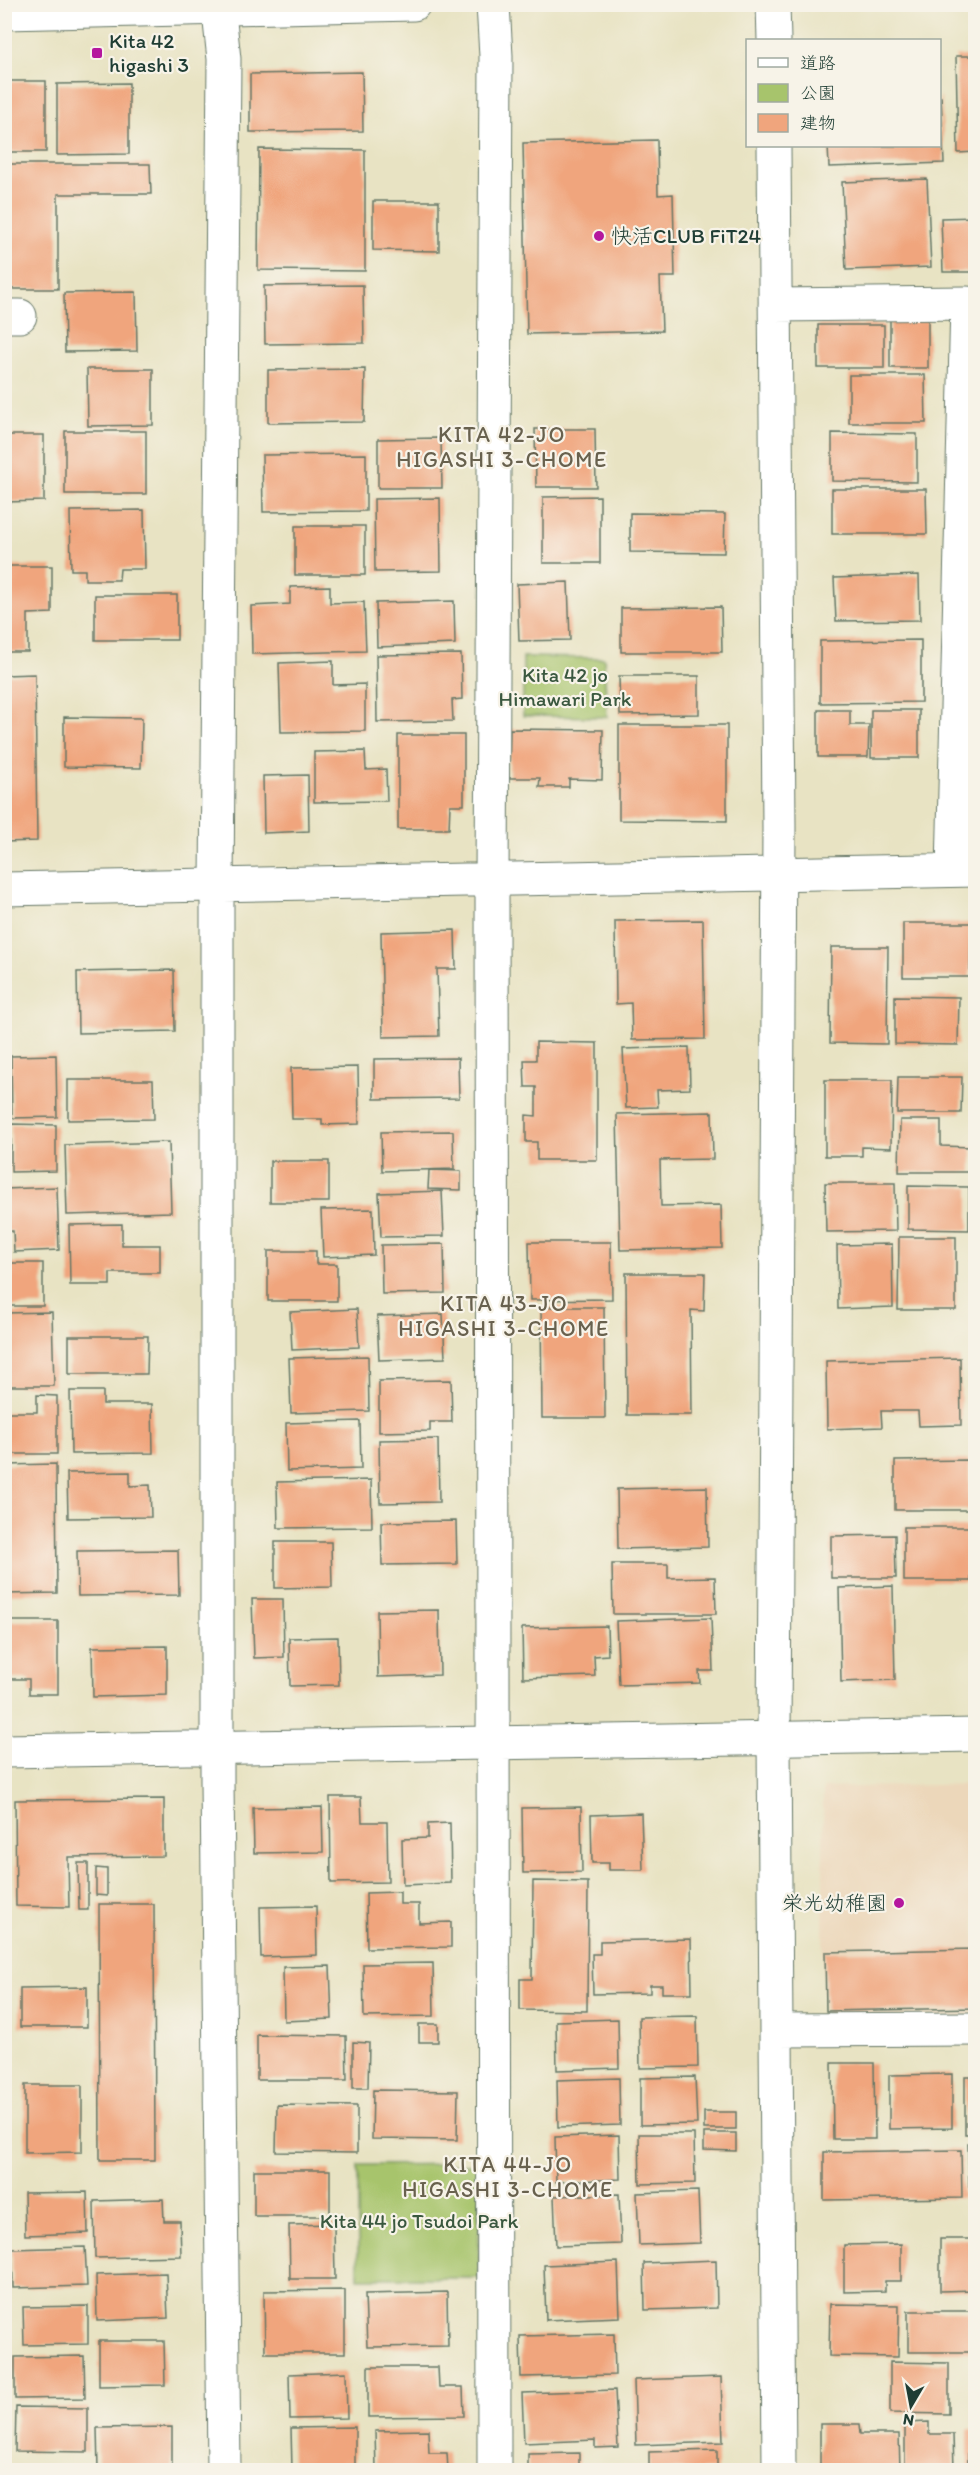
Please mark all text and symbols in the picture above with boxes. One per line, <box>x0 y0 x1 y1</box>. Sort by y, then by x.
place label: Kita 42 higashi 3 <box>109 28 189 77</box>
legend <box>746 39 941 147</box>
marker: Kita 42 higashi 3 <box>90 46 104 60</box>
text: 道路 <box>800 52 836 74</box>
text: 公園 <box>800 82 836 104</box>
text: 建物 <box>800 112 836 134</box>
place label: 快活CLUB FiT24 <box>611 223 761 248</box>
marker: 快活CLUB FiT24 <box>592 229 606 243</box>
district label: KITA 42-JO HIGASHI 3-CHOME <box>396 421 608 473</box>
park label: Kita 42 jo Himawari Park <box>499 662 632 711</box>
district label: KITA 43-JO HIGASHI 3-CHOME <box>398 1290 610 1342</box>
place label: 栄光幼稚園 <box>782 1890 887 1915</box>
marker: 栄光幼稚園 <box>892 1896 906 1910</box>
district label: KITA 44-JO HIGASHI 3-CHOME <box>402 2151 614 2203</box>
park label: Kita 44 jo Tsudoi Park <box>320 2208 518 2233</box>
north arrow <box>881 2376 941 2436</box>
text: N <box>902 2410 915 2431</box>

